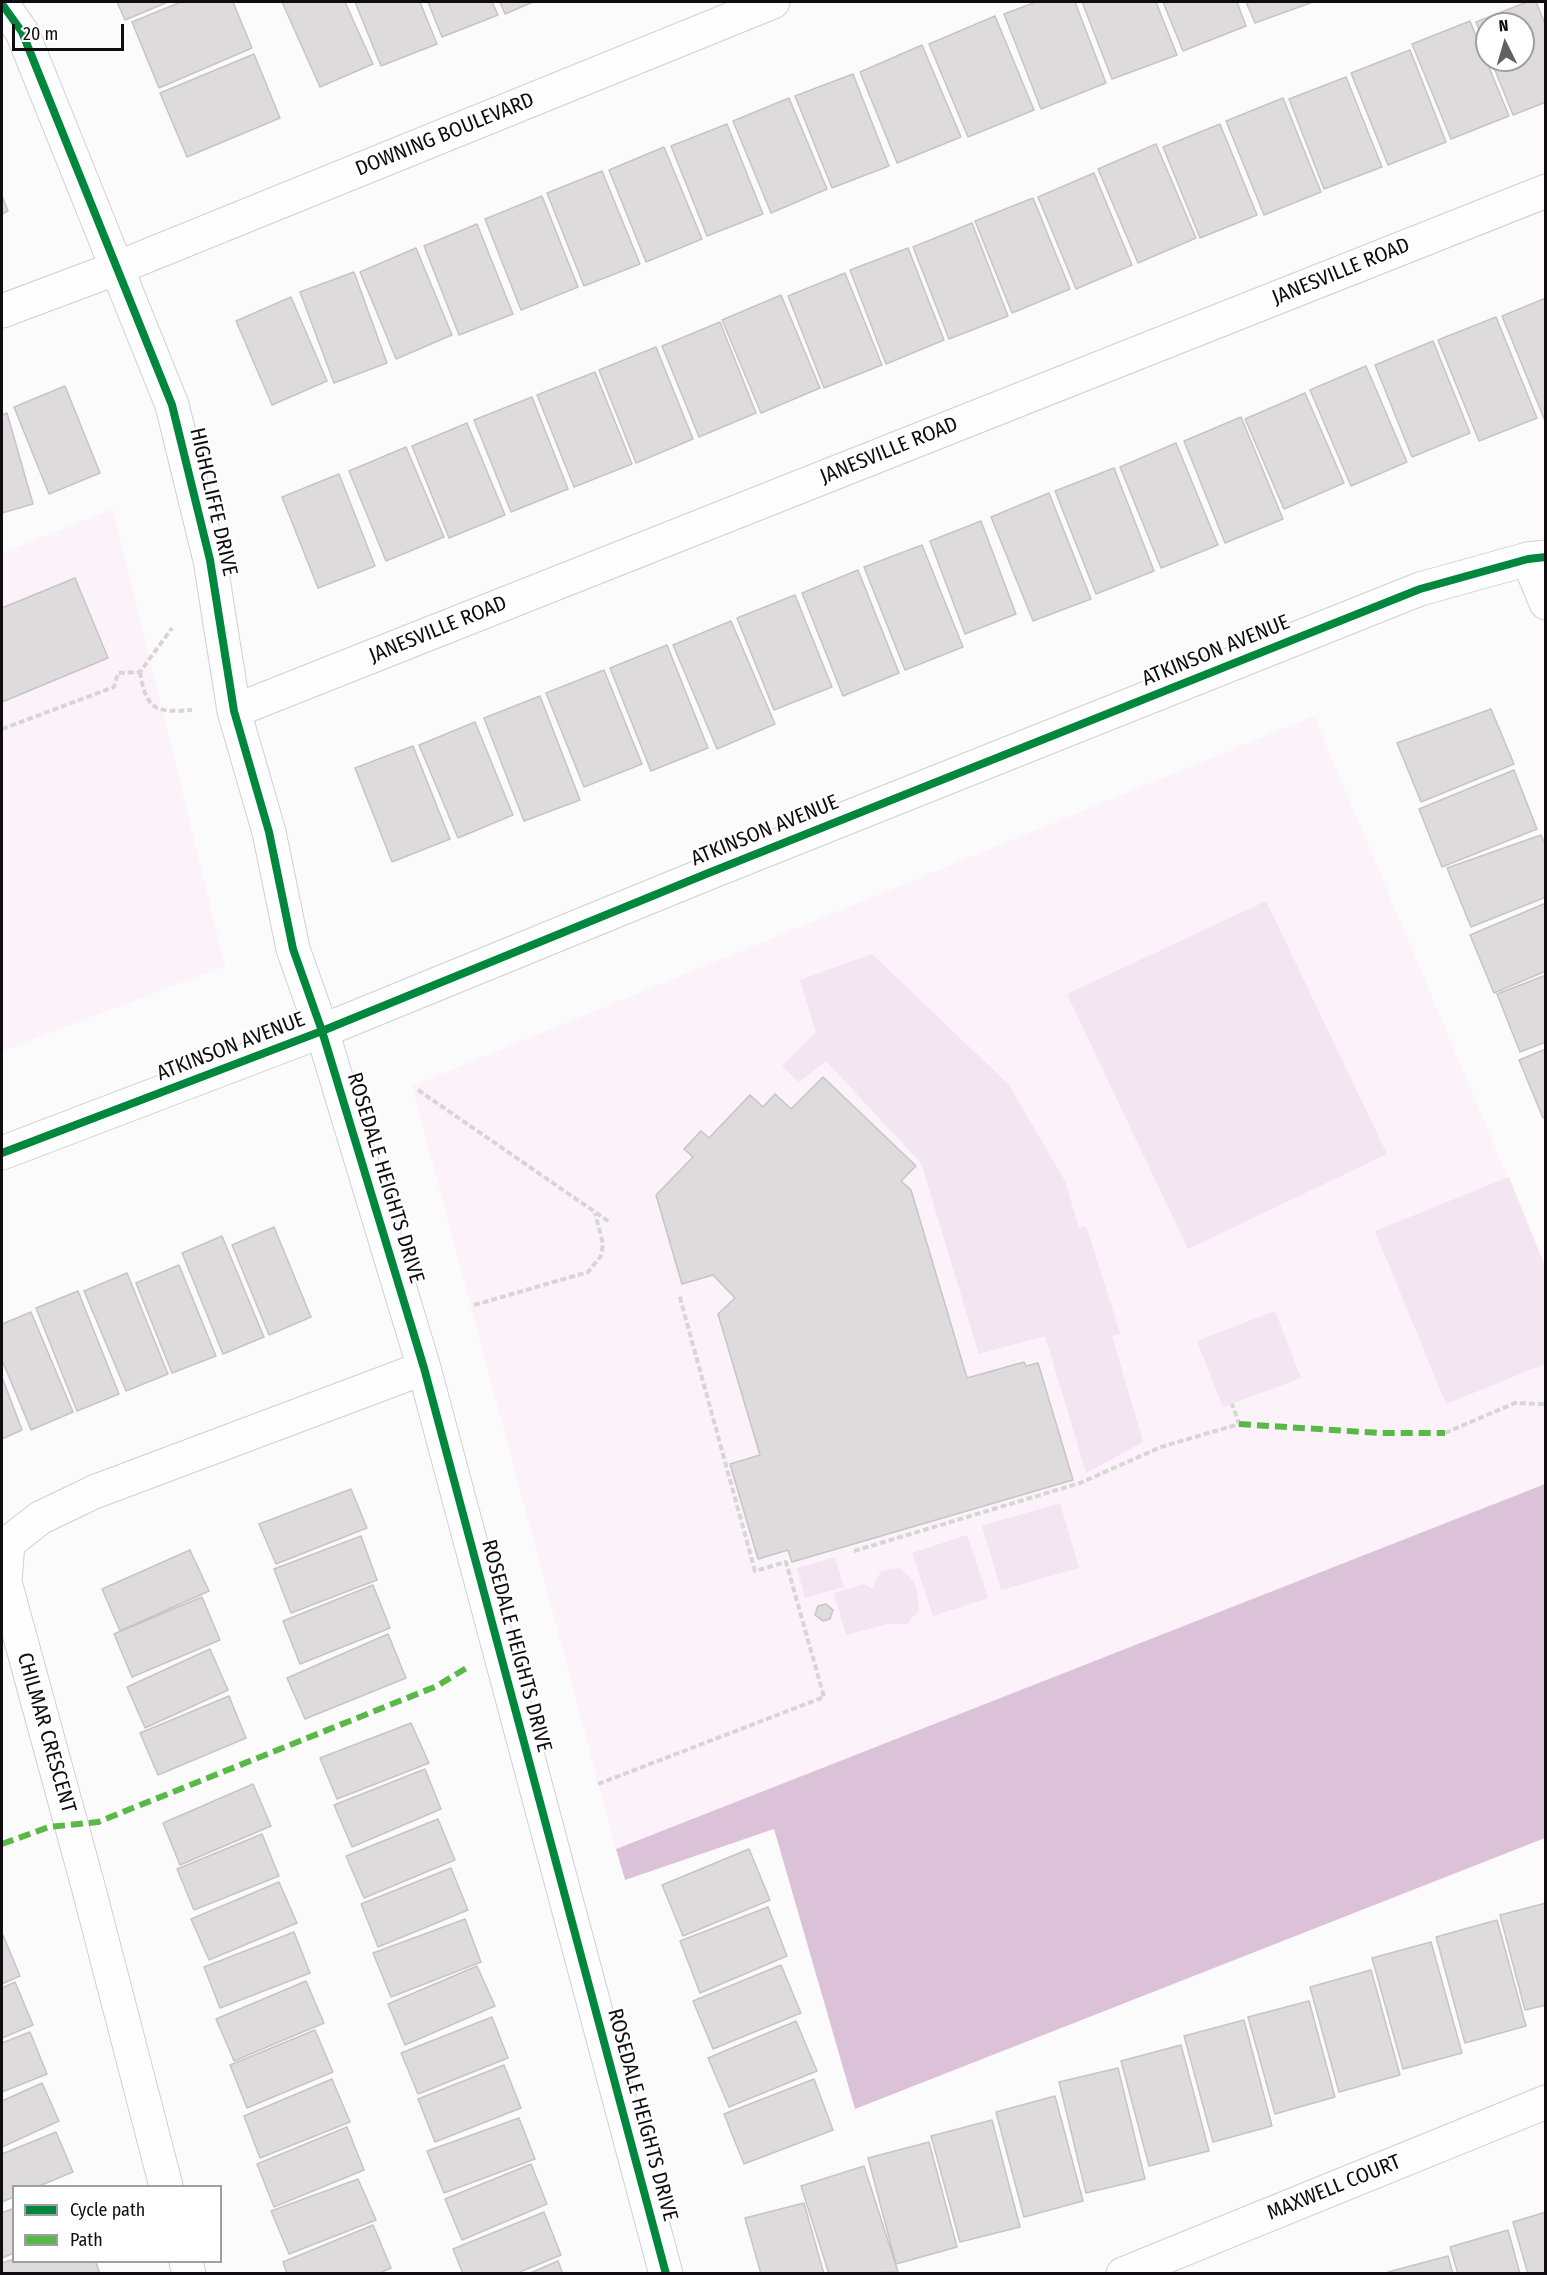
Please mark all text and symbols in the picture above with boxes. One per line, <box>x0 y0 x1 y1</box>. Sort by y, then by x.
scale bar <box>15 12 128 50</box>
north arrow <box>1475 12 1535 72</box>
text: N <box>1498 16 1509 35</box>
text: 20 m <box>23 23 58 45</box>
street label: DOWNING BOULEVARD <box>352 88 538 182</box>
street label: JANESVILLE ROAD <box>1268 233 1414 311</box>
street label: JANESVILLE ROAD <box>816 412 962 490</box>
street label: HIGHCLIFFE DRIVE <box>184 425 242 579</box>
street label: JANESVILLE ROAD <box>365 591 511 669</box>
street label: ATKINSON AVENUE <box>1139 610 1293 692</box>
street label: ATKINSON AVENUE <box>688 790 842 872</box>
street label: ATKINSON AVENUE <box>153 1007 309 1087</box>
street label: ROSEDALE HEIGHTS DRIVE <box>341 1070 429 1286</box>
street label: ROSEDALE HEIGHTS DRIVE <box>475 1537 557 1755</box>
street label: CHILMAR CRESCENT <box>11 1650 81 1816</box>
street label: ROSEDALE HEIGHTS DRIVE <box>601 2006 683 2224</box>
street label: MAXWELL COURT <box>1264 2150 1404 2226</box>
legend <box>12 2185 222 2263</box>
text: Cycle path <box>70 2199 145 2221</box>
text: Path <box>70 2229 103 2251</box>

